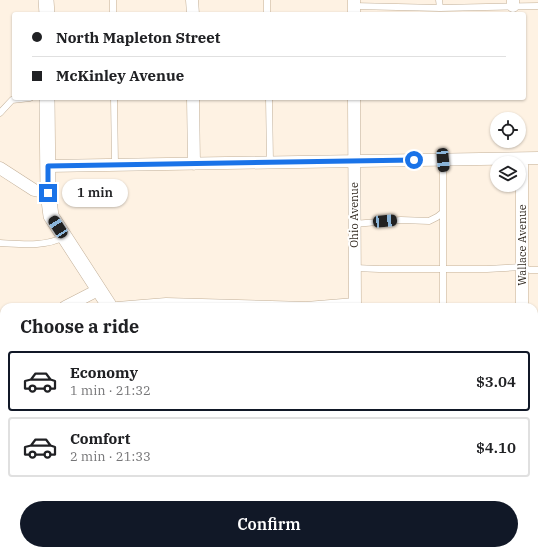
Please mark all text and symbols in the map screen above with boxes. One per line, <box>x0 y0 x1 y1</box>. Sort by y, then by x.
text: North Mapleton Street <box>56 28 220 47</box>
text: McKinley Avenue <box>56 66 184 85</box>
map controls <box>490 112 526 192</box>
button: locate <box>490 112 526 148</box>
car <box>436 148 450 172</box>
route start <box>405 151 423 169</box>
button: layers <box>490 156 526 192</box>
callout: 1 min <box>62 179 128 207</box>
street label: Ohio Avenue <box>347 182 361 248</box>
route end <box>39 184 57 202</box>
text: 1 min <box>77 184 113 201</box>
street label: Wallace Avenue <box>515 204 529 286</box>
car <box>46 214 70 240</box>
car <box>373 214 397 228</box>
text: Choose a ride <box>20 315 139 338</box>
icon: car <box>22 363 58 399</box>
text: Economy <box>70 363 138 382</box>
text: $3.04 <box>476 372 516 391</box>
text: 1 min · 21:32 <box>70 382 151 399</box>
icon: car <box>22 429 58 465</box>
text: Comfort <box>70 429 130 448</box>
text: $4.10 <box>476 438 516 457</box>
text: 2 min · 21:33 <box>70 448 151 465</box>
button: Confirm <box>20 501 518 547</box>

